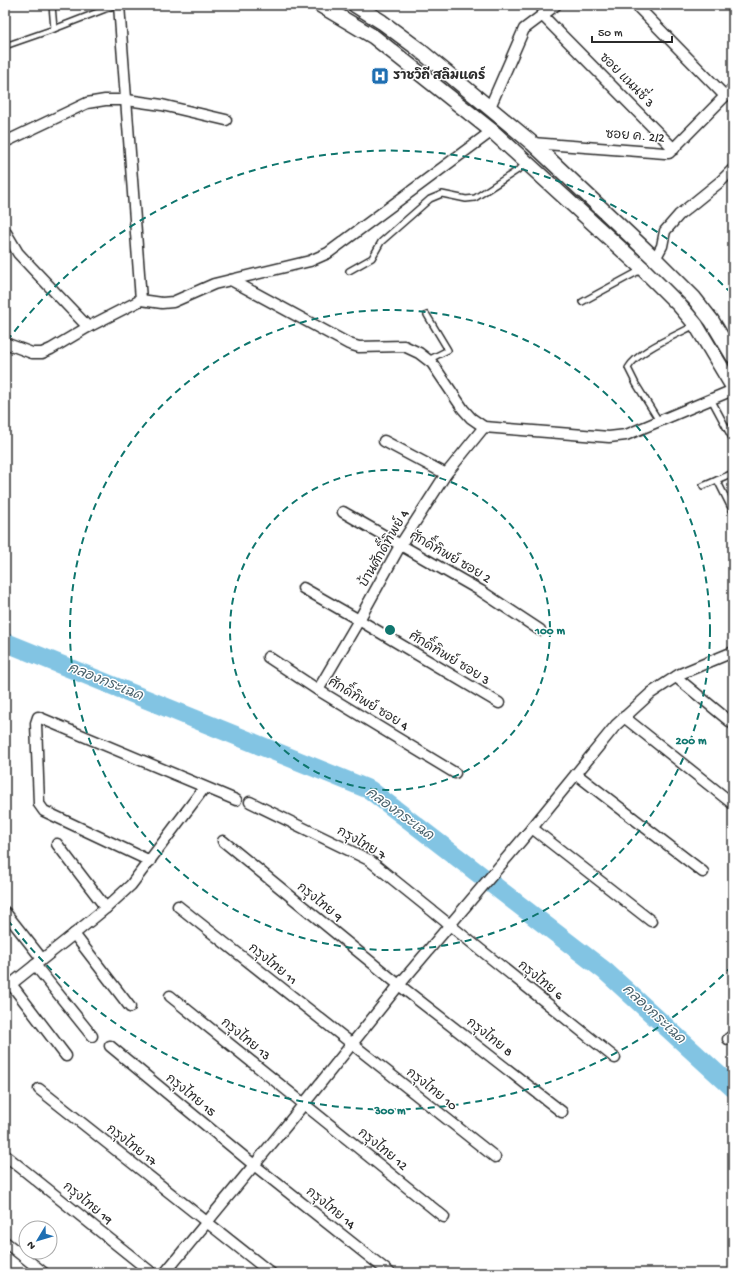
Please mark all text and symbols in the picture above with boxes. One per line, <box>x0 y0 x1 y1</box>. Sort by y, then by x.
scale bar <box>592 18 672 44</box>
text: 50 m <box>598 27 623 41</box>
street label: ซอย แนนซี่ 3 <box>596 45 662 112</box>
hospital icon: ราชวิถี สลิมแคร์ <box>370 66 390 86</box>
place label: ราชวิถี สลิมแคร์ <box>393 66 486 84</box>
street label: ซอย ค. 2/2 <box>605 127 666 147</box>
street label: บ้านศักดิ์ทิพย์ 4 <box>351 504 413 590</box>
street label: ศักดิ์ทิพย์ ซอย 2 <box>407 523 497 588</box>
centre of rings <box>383 623 397 637</box>
street label: ศักดิ์ทิพย์ ซอย 3 <box>406 624 496 689</box>
text: 100 m <box>534 625 565 639</box>
water label: คลองกระเฉด <box>65 660 146 706</box>
street label: ศักดิ์ทิพย์ ซอย 4 <box>325 670 414 735</box>
text: 200 m <box>676 735 707 749</box>
water label: คลองกระเฉด <box>362 785 437 846</box>
street label: กรุงไทย 7 <box>334 821 391 865</box>
street label: กรุงไทย 9 <box>293 877 348 926</box>
street label: กรุงไทย 11 <box>245 938 302 989</box>
street label: กรุงไทย 6 <box>514 955 568 1004</box>
water label: คลองกระเฉด <box>618 982 689 1049</box>
street label: กรุงไทย 13 <box>217 1012 275 1065</box>
street label: กรุงไทย 8 <box>463 1012 518 1061</box>
street label: กรุงไทย 10 <box>403 1062 462 1115</box>
street label: กรุงไทย 15 <box>162 1068 220 1121</box>
text: 300 m <box>373 1105 406 1119</box>
street label: กรุงไทย 17 <box>103 1119 162 1171</box>
street label: กรุงไทย 12 <box>354 1123 413 1175</box>
street label: กรุงไทย 19 <box>59 1176 118 1229</box>
street label: กรุงไทย 14 <box>302 1182 360 1233</box>
north arrow <box>18 1220 58 1260</box>
text: N <box>25 1238 39 1251</box>

